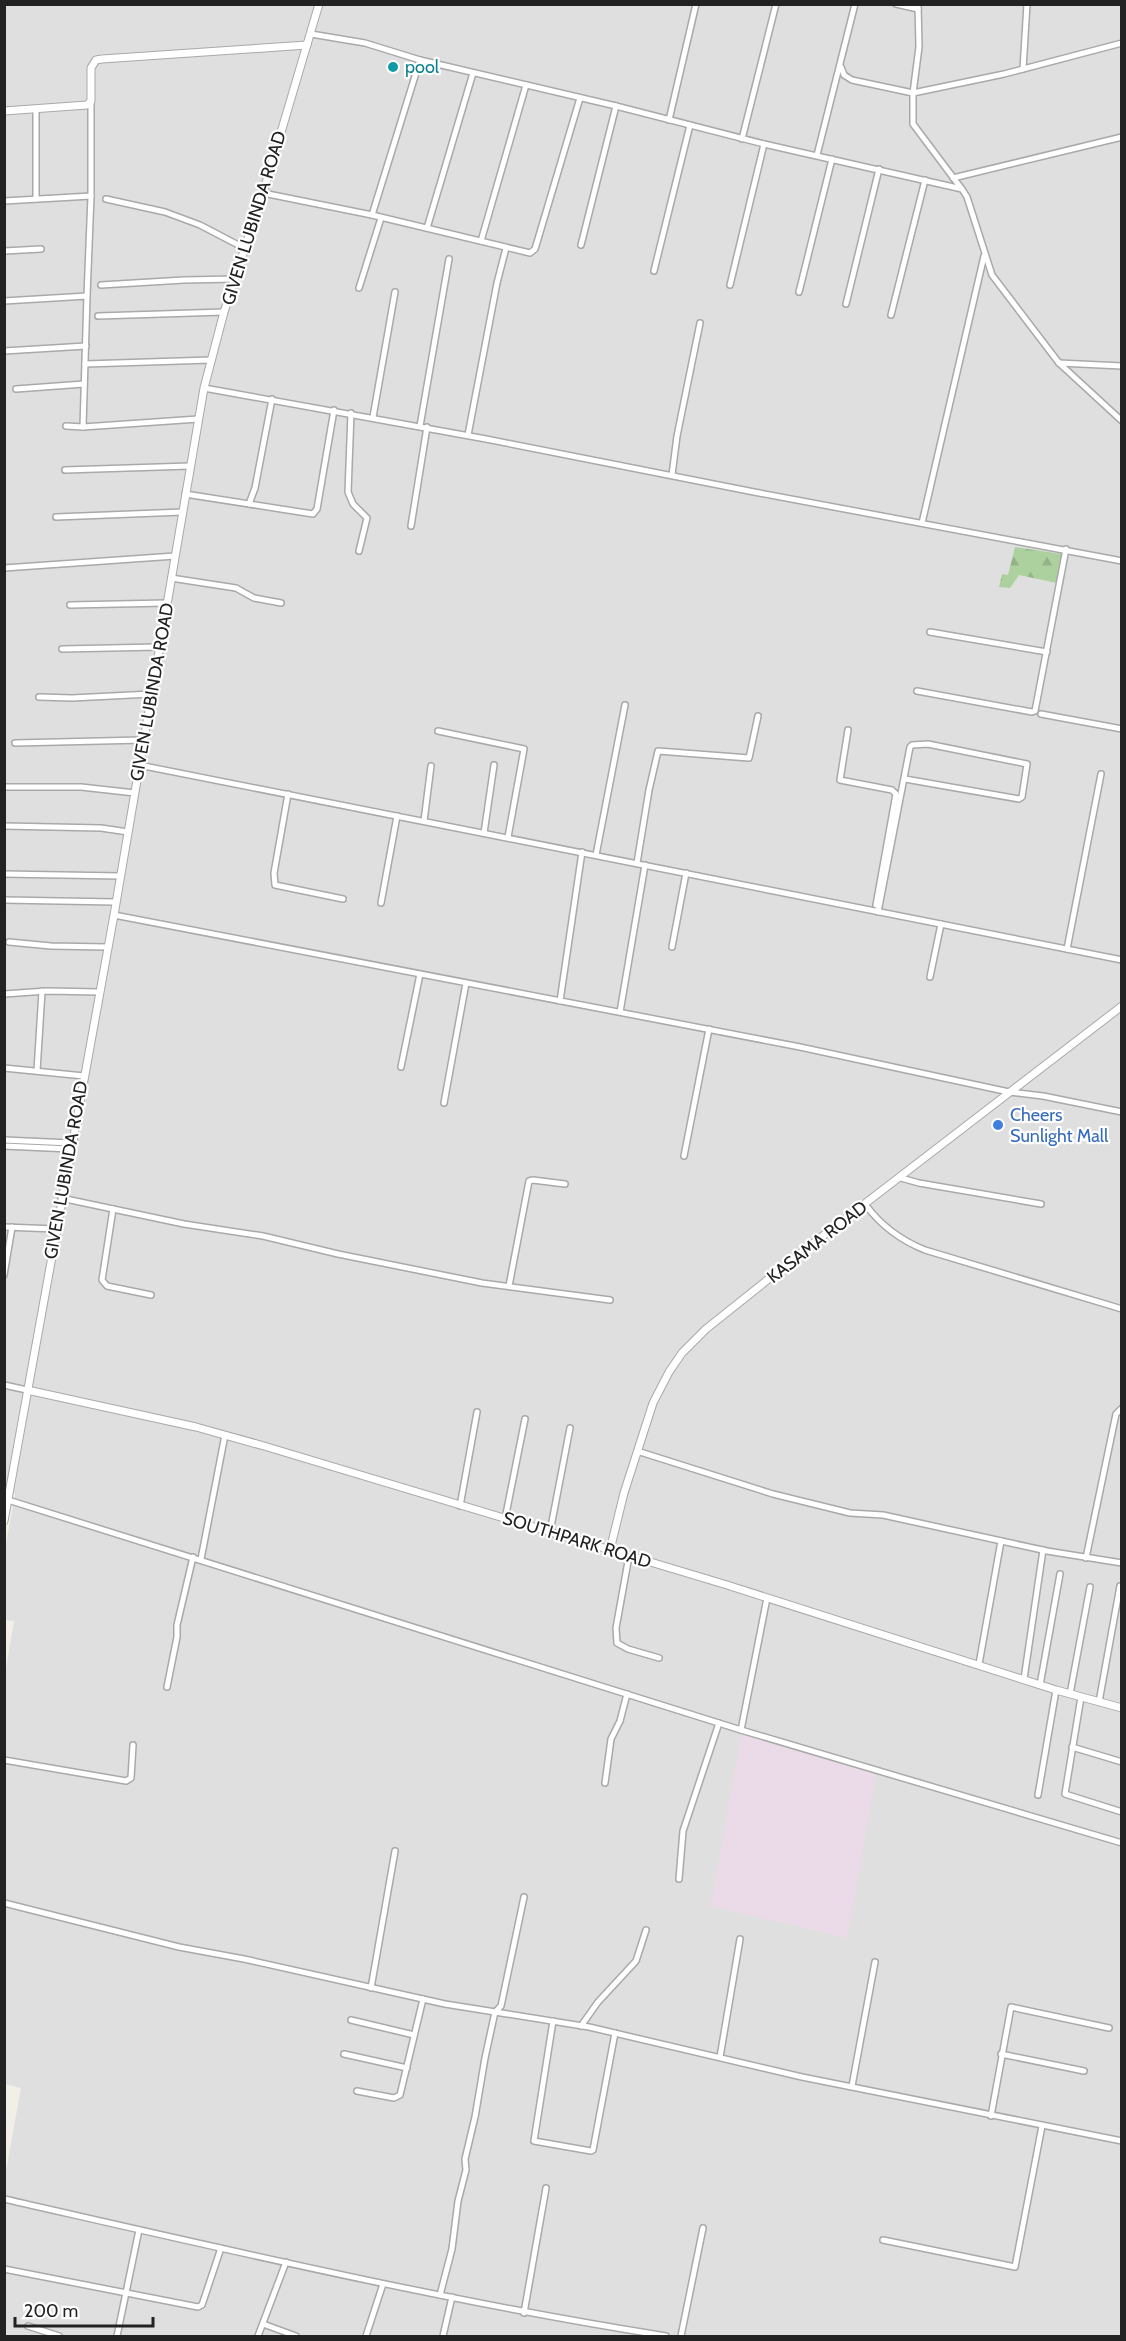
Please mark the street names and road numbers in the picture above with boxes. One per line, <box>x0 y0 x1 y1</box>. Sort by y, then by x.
street label: GIVEN LUBINDA ROAD <box>217 128 291 308</box>
street label: GIVEN LUBINDA ROAD <box>125 601 179 783</box>
street label: GIVEN LUBINDA ROAD <box>39 1079 93 1261</box>
street label: KASAMA ROAD <box>762 1196 872 1288</box>
street label: SOUTHPARK ROAD <box>500 1507 654 1573</box>

